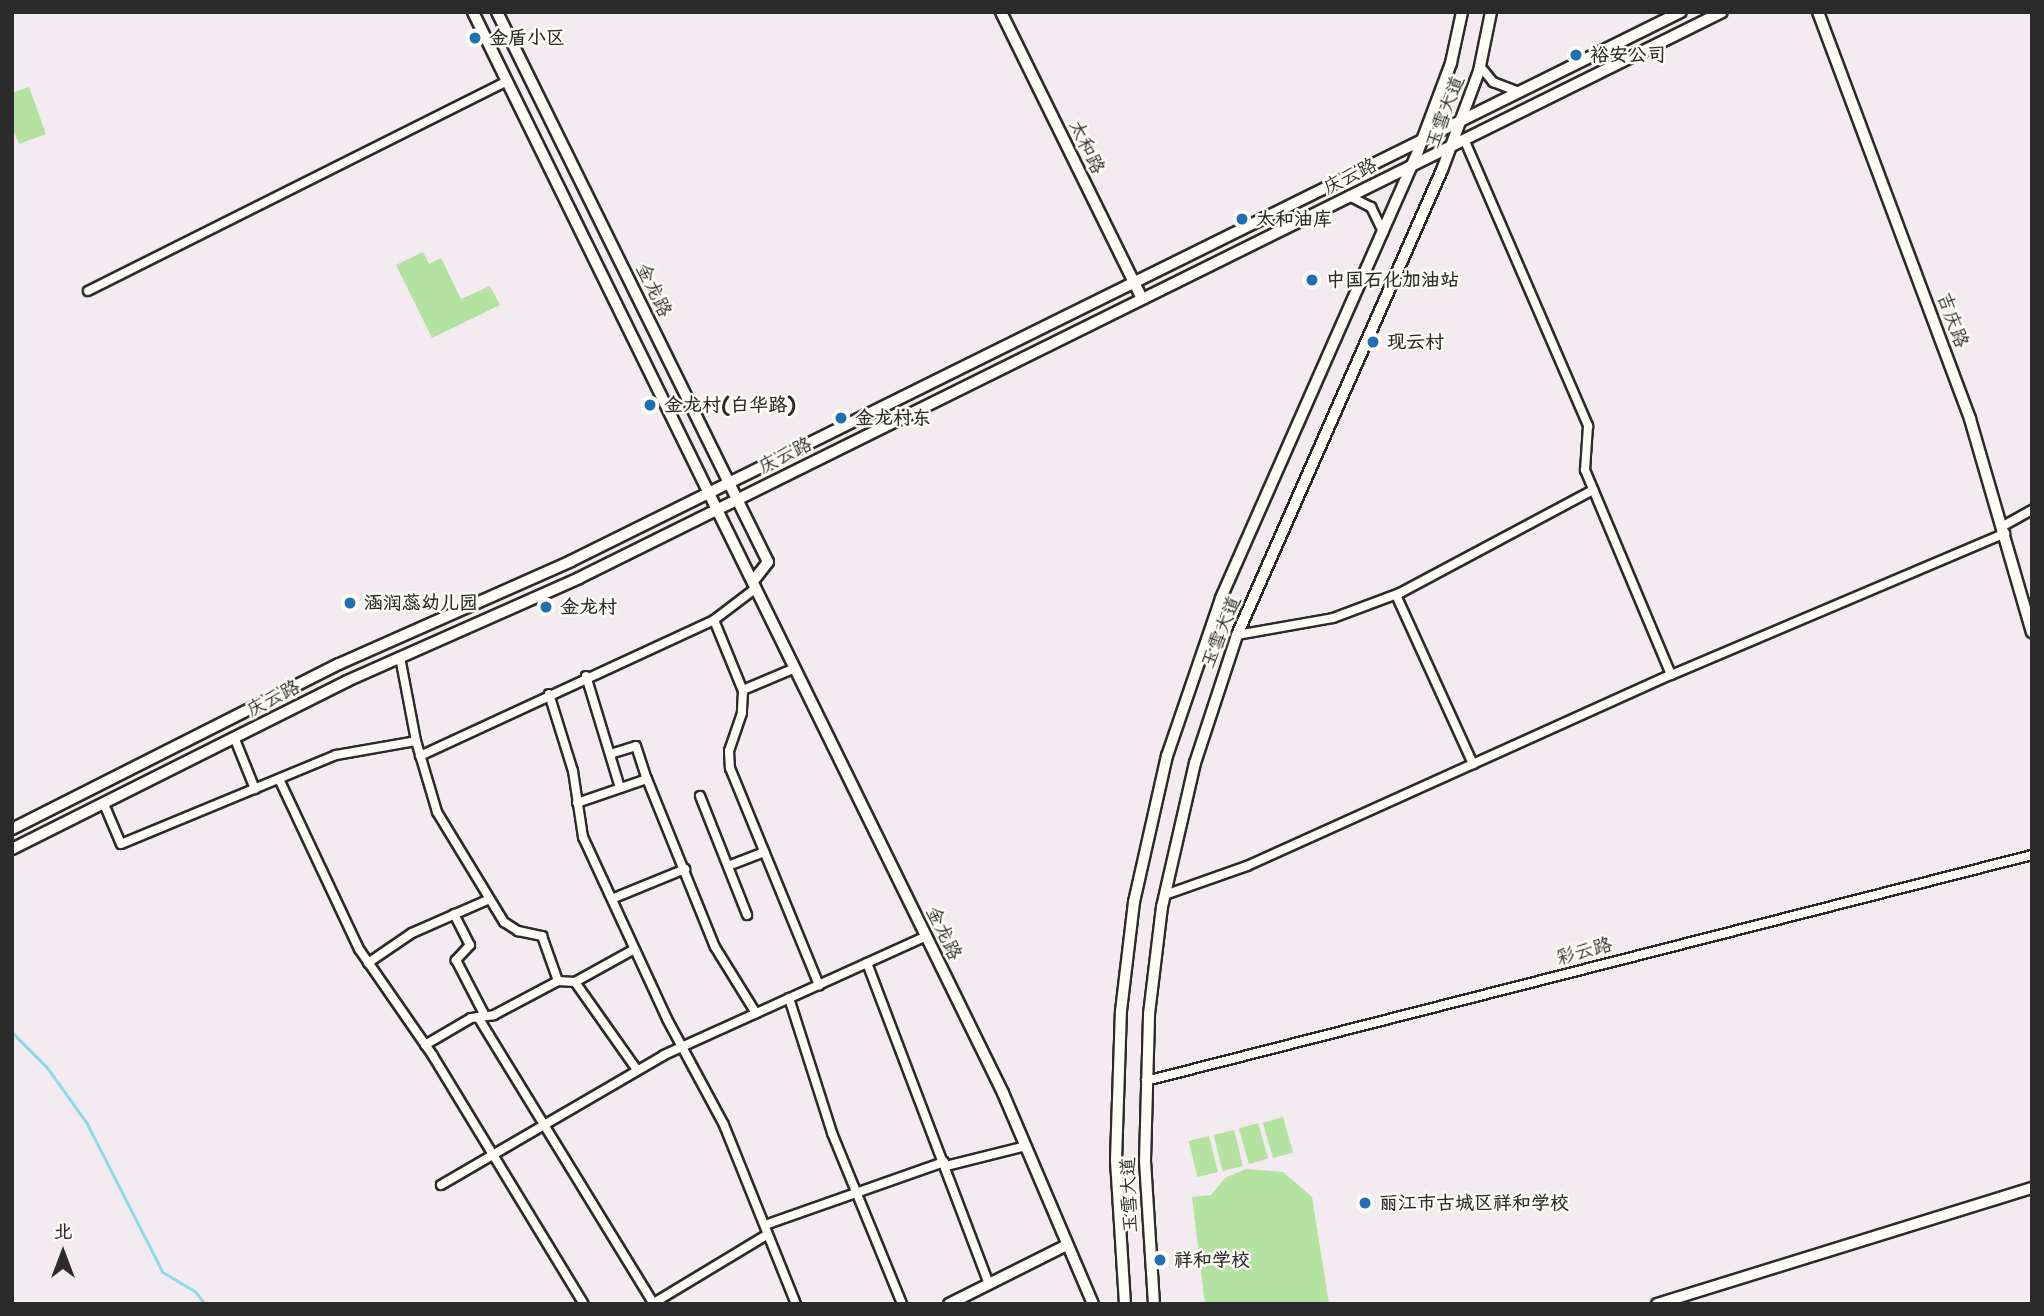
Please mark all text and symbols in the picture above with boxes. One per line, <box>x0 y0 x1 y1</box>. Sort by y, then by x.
place label: 金盾小区 <box>489 27 565 49</box>
marker: 金盾小区 <box>467 30 483 46</box>
place label: 裕安公司 <box>1590 44 1666 66</box>
marker: 裕安公司 <box>1568 47 1584 63</box>
street label: 玉雪大道 <box>1421 72 1469 152</box>
street label: 太和路 <box>1064 116 1110 178</box>
street label: 庆云路 <box>1319 153 1381 199</box>
place label: 太和油库 <box>1256 208 1332 230</box>
marker: 太和油库 <box>1234 211 1250 227</box>
street label: 金龙路 <box>631 259 677 321</box>
place label: 中国石化加油站 <box>1326 269 1459 291</box>
marker: 中国石化加油站 <box>1304 272 1320 288</box>
street label: 吉庆路 <box>1933 289 1973 351</box>
place label: 现云村 <box>1387 331 1444 353</box>
marker: 现云村 <box>1365 334 1381 350</box>
place label: 金龙村(白华路) <box>664 394 796 416</box>
marker: 金龙村(白华路) <box>642 397 658 413</box>
place label: 金龙村东 <box>855 407 931 429</box>
marker: 金龙村东 <box>833 410 849 426</box>
street label: 庆云路 <box>754 432 816 478</box>
place label: 涵润蕊幼儿园 <box>364 592 478 614</box>
street label: 玉雪大道 <box>1196 592 1246 672</box>
marker: 涵润蕊幼儿园 <box>342 595 358 611</box>
place label: 金龙村 <box>560 596 617 618</box>
marker: 金龙村 <box>538 599 554 615</box>
street label: 庆云路 <box>242 675 304 721</box>
street label: 金龙路 <box>921 902 967 964</box>
street label: 彩云路 <box>1554 933 1614 969</box>
street label: 玉雪大道 <box>1116 1157 1142 1233</box>
place label: 丽江市古城区祥和学校 <box>1379 1192 1569 1214</box>
marker: 丽江市古城区祥和学校 <box>1357 1195 1373 1211</box>
north arrow <box>28 1218 98 1288</box>
text: 北 <box>53 1219 73 1244</box>
place label: 祥和学校 <box>1174 1249 1250 1271</box>
marker: 祥和学校 <box>1152 1252 1168 1268</box>

